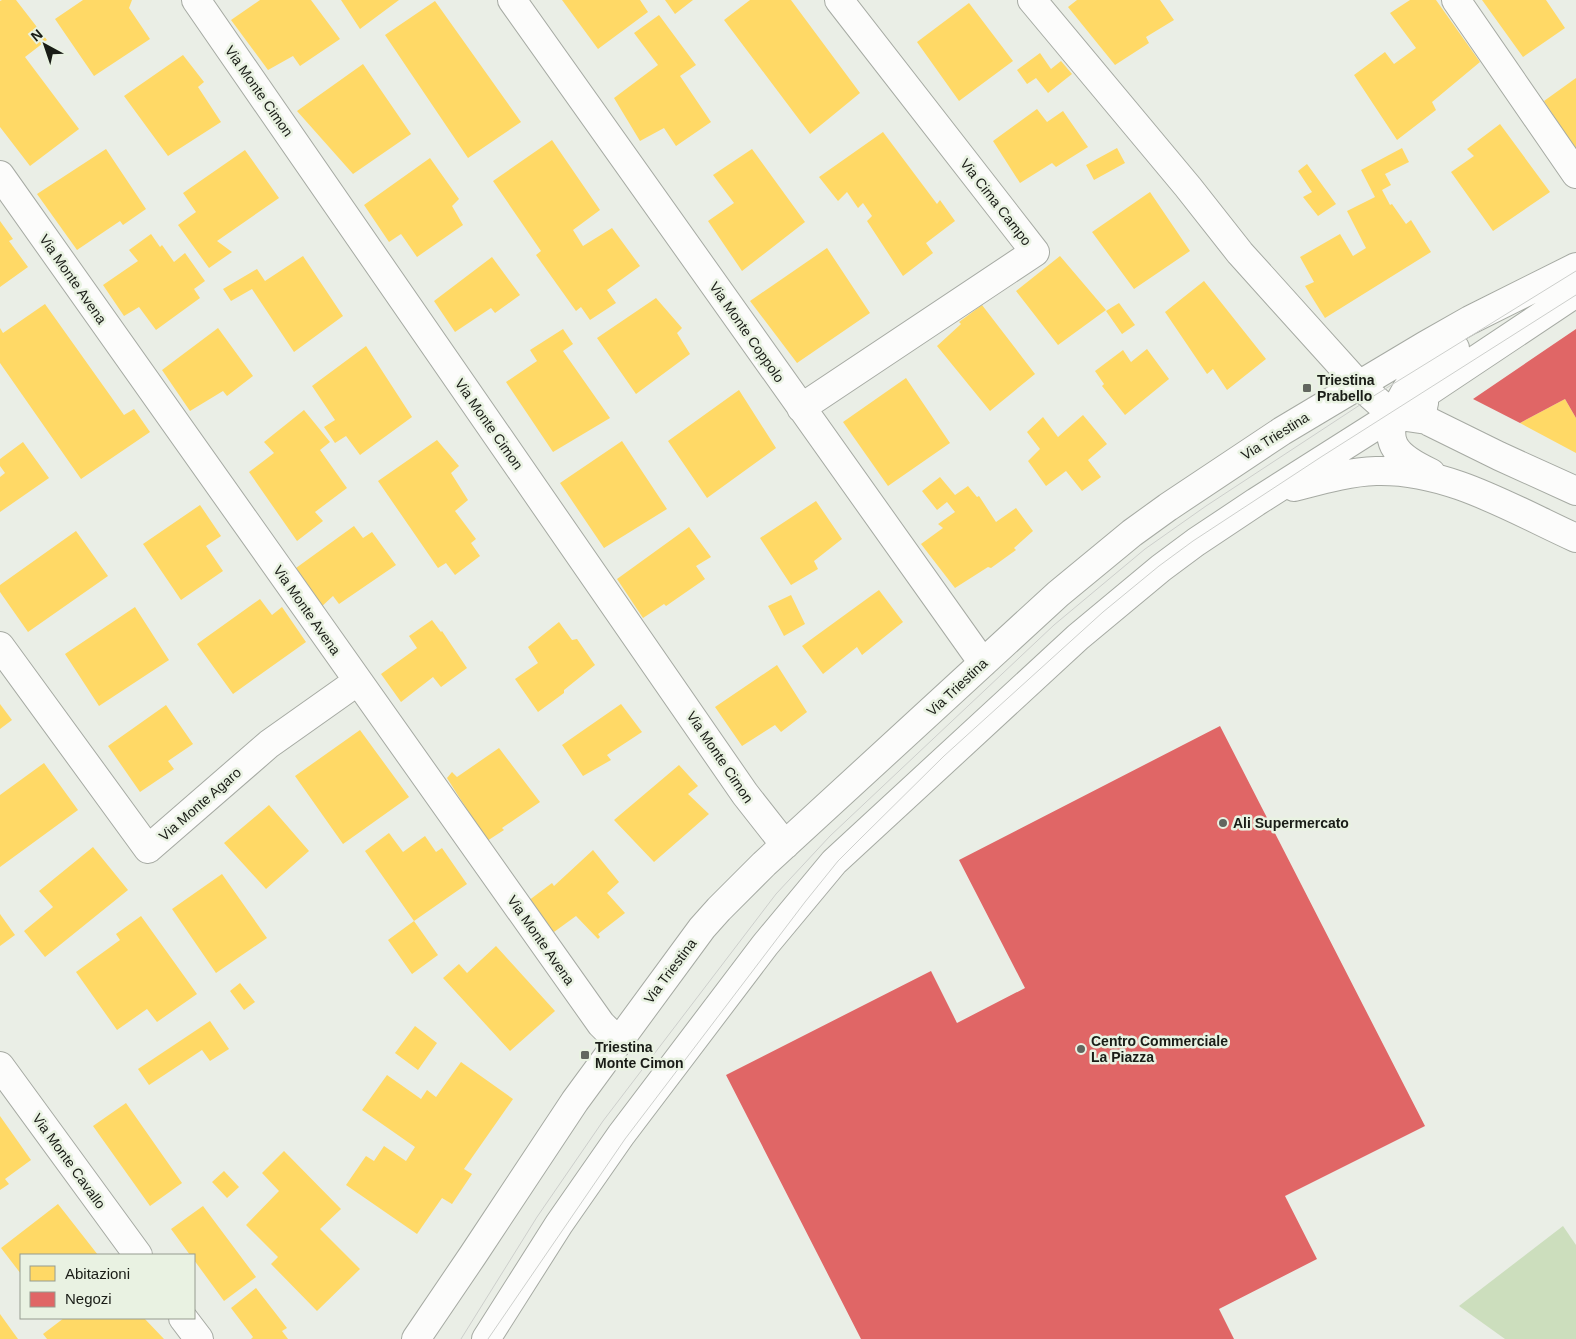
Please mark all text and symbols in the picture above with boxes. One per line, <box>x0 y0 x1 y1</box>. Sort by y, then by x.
north arrow <box>20 20 70 70</box>
text: N <box>28 26 46 44</box>
street label: Via Monte Cimon <box>222 43 296 139</box>
street label: Via Cima Campo <box>957 155 1035 249</box>
street label: Via Monte Avena <box>36 231 110 327</box>
street label: Via Monte Coppolo <box>706 279 788 385</box>
place label: Triestina Prabello <box>1317 372 1375 404</box>
street label: Via Monte Cimon <box>452 376 526 472</box>
marker: Triestina Prabello <box>1301 382 1313 394</box>
street label: Via Triestina <box>1238 409 1312 463</box>
street label: Via Monte Avena <box>270 562 344 658</box>
street label: Via Triestina <box>923 655 991 719</box>
street label: Via Monte Cimon <box>683 708 757 806</box>
street label: Via Monte Agaro <box>156 764 244 844</box>
place label: Ali Supermercato <box>1233 815 1349 831</box>
marker: Ali Supermercato <box>1217 817 1229 829</box>
street label: Via Monte Avena <box>504 892 578 988</box>
street label: Via Triestina <box>641 935 700 1006</box>
place label: Centro Commerciale La Piazza <box>1091 1033 1228 1065</box>
place label: Triestina Monte Cimon <box>595 1039 684 1071</box>
marker: Centro Commerciale La Piazza <box>1075 1043 1087 1055</box>
marker: Triestina Monte Cimon <box>579 1049 591 1061</box>
street label: Via Monte Cavallo <box>29 1110 109 1212</box>
legend <box>20 1254 195 1319</box>
text: Abitazioni <box>65 1265 130 1282</box>
text: Negozi <box>65 1290 112 1307</box>

